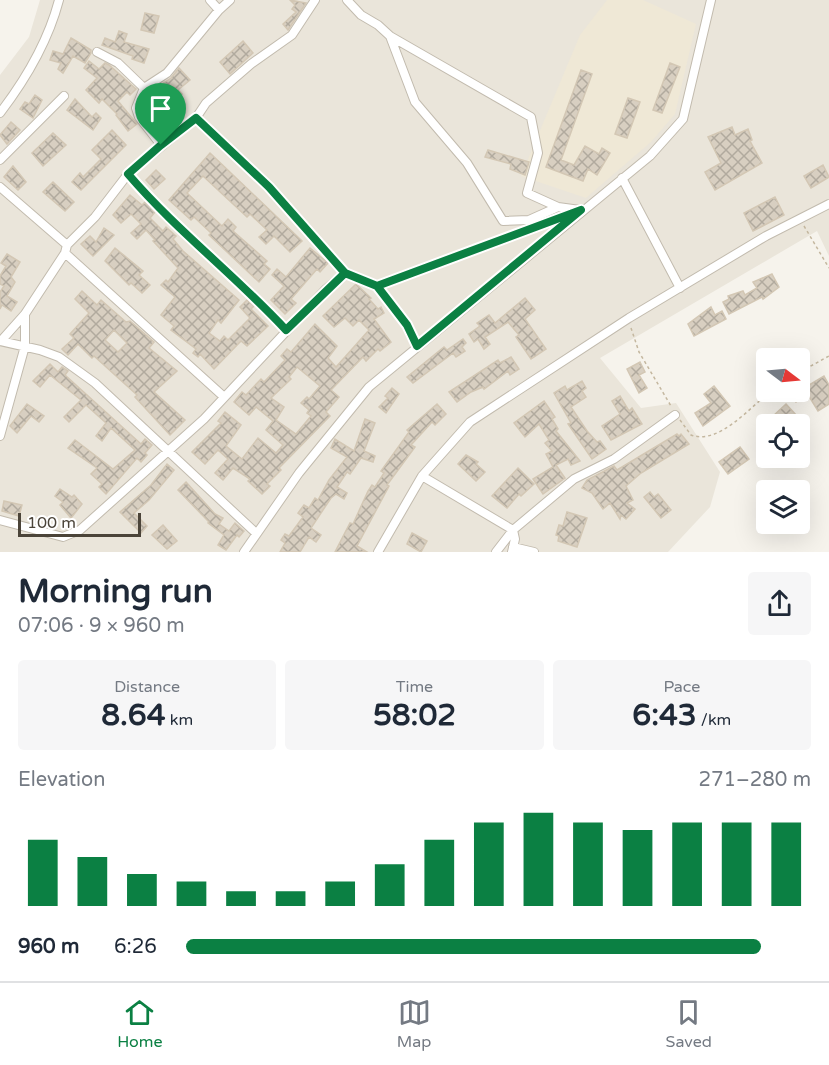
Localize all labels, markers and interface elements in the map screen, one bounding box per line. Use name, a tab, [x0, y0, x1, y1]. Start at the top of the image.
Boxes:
pin	[135, 83, 186, 145]
icon: arrive	[144, 92, 177, 125]
north arrow	[756, 348, 810, 402]
map controls	[756, 348, 810, 534]
button: locate	[756, 414, 810, 468]
button: layers	[756, 480, 810, 534]
scale bar	[18, 510, 141, 538]
text: 100 m	[27, 513, 76, 533]
text: Morning run	[18, 572, 213, 611]
button: share	[748, 572, 811, 635]
text: 07:06 · 9 × 960 m	[18, 614, 185, 638]
text: Distance	[114, 677, 180, 697]
text: Time	[396, 677, 433, 697]
text: Pace	[663, 677, 700, 697]
text: 8.64	[101, 697, 166, 734]
text: 58:02	[373, 697, 456, 734]
text: 6:43	[632, 697, 697, 734]
text: km	[166, 710, 193, 730]
text: /km	[697, 710, 731, 730]
text: Elevation	[18, 768, 105, 792]
text: 271–280 m	[698, 768, 811, 792]
text: 960 m	[18, 935, 79, 959]
text: 6:26	[114, 935, 157, 959]
tab: Home	[117, 996, 162, 1052]
tab: Map	[397, 996, 431, 1052]
tab: Saved	[666, 996, 712, 1052]

